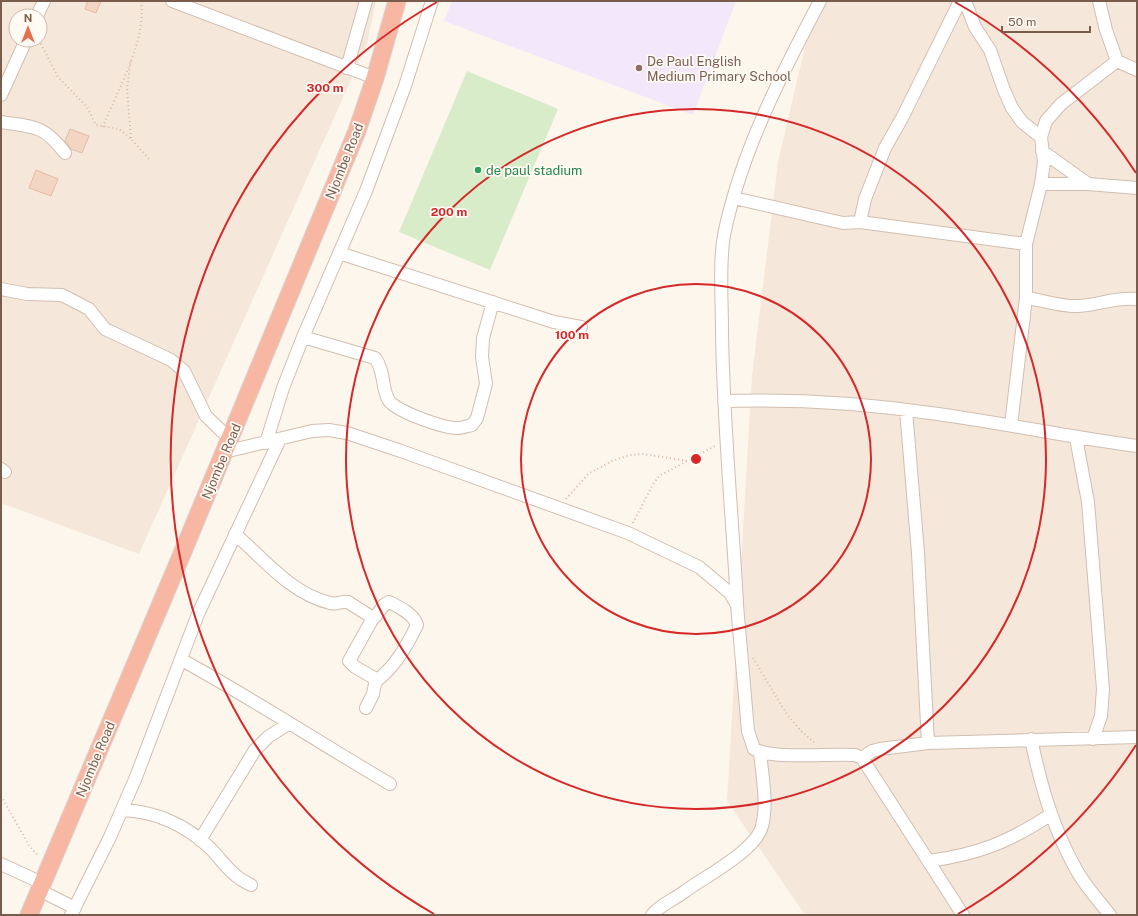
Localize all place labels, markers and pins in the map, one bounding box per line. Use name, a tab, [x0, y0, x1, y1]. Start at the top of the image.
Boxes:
place label: De Paul English Medium Primary School	[647, 54, 791, 84]
marker: De Paul English Medium Primary School	[634, 63, 644, 73]
place label: de paul stadium	[486, 163, 582, 178]
marker: de paul stadium	[473, 165, 483, 175]
centre of rings	[689, 452, 703, 466]

